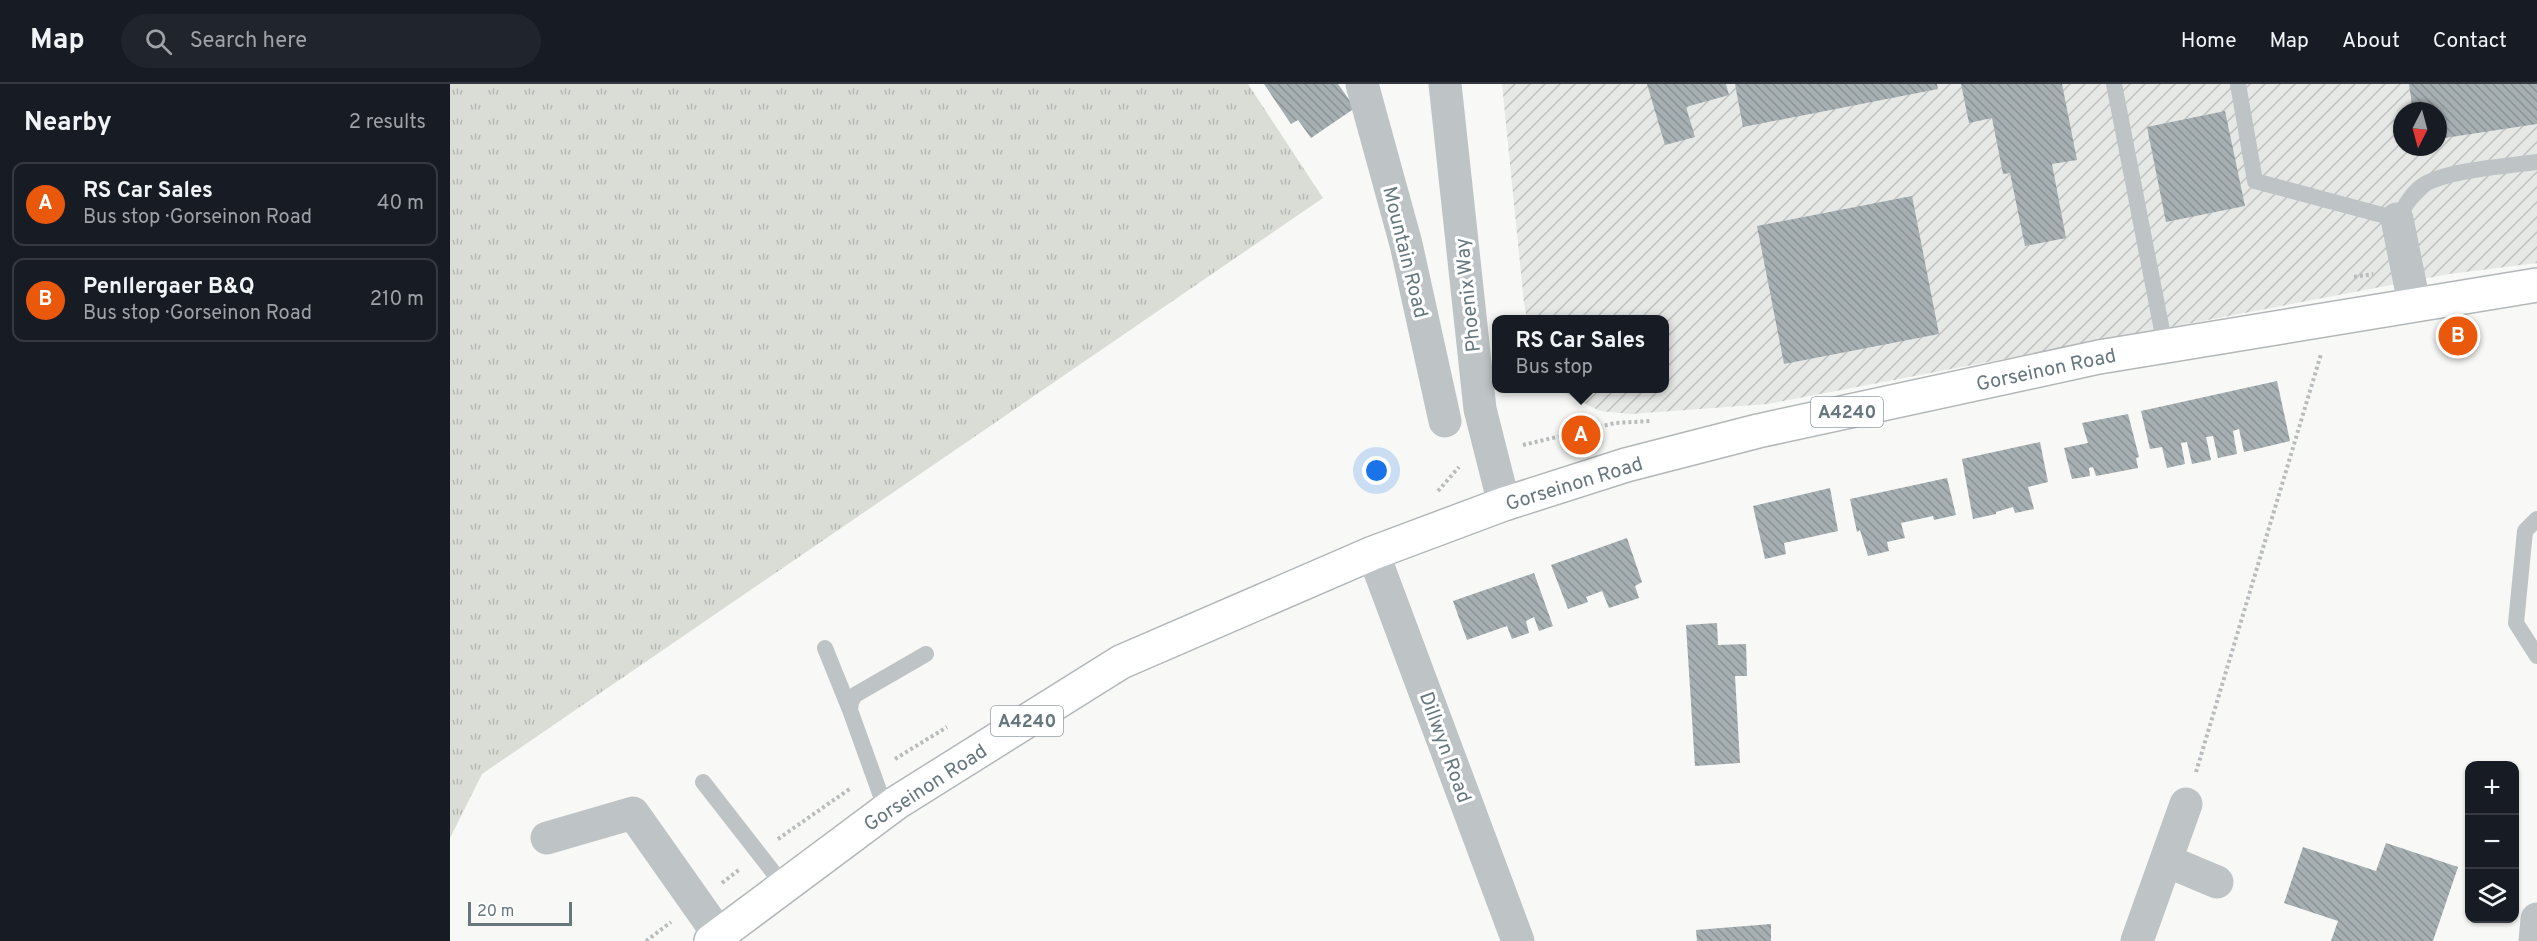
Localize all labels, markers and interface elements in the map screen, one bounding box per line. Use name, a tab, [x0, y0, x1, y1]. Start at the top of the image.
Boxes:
search box	[121, 14, 541, 68]
text: Map	[30, 23, 85, 59]
icon: search	[142, 25, 175, 58]
text: Search here	[190, 28, 307, 55]
text: Home	[2181, 28, 2237, 55]
text: Map	[2270, 28, 2309, 55]
text: About	[2342, 28, 2400, 55]
text: Contact	[2433, 28, 2507, 55]
north arrow	[2393, 102, 2447, 156]
text: Nearby	[24, 107, 112, 140]
text: 2 results	[349, 110, 426, 136]
text: RS Car Sales	[83, 178, 213, 205]
street label: Mountain Road	[1375, 184, 1433, 321]
text: A	[38, 191, 53, 217]
text: 40 m	[377, 191, 424, 217]
text: Bus stop · Gorseinon Road	[83, 205, 312, 231]
street label: Phoenix Way	[1450, 236, 1488, 353]
text: Penllergaer B&Q	[83, 274, 255, 301]
text: B	[39, 287, 52, 313]
text: 210 m	[370, 287, 424, 313]
text: Bus stop · Gorseinon Road	[83, 301, 312, 327]
pin: B	[2438, 314, 2478, 358]
popup	[1492, 315, 1669, 393]
text: RS Car Sales	[1516, 328, 1645, 355]
street label: Gorseinon Road	[1974, 343, 2119, 398]
text: Bus stop	[1516, 355, 1593, 381]
road number: A4240	[1811, 397, 1883, 427]
pin: A	[1562, 412, 1600, 458]
street label: Gorseinon Road	[1503, 452, 1646, 518]
your location	[1362, 456, 1391, 485]
street label: Dillwyn Road	[1412, 688, 1476, 807]
road number: A4240	[991, 706, 1063, 736]
street label: Gorseinon Road	[859, 739, 993, 838]
map controls	[2465, 761, 2519, 923]
button: +	[2465, 761, 2519, 815]
button: −	[2465, 815, 2519, 869]
button: layers	[2465, 869, 2519, 923]
scale bar	[468, 899, 572, 926]
text: 20 m	[477, 902, 514, 922]

